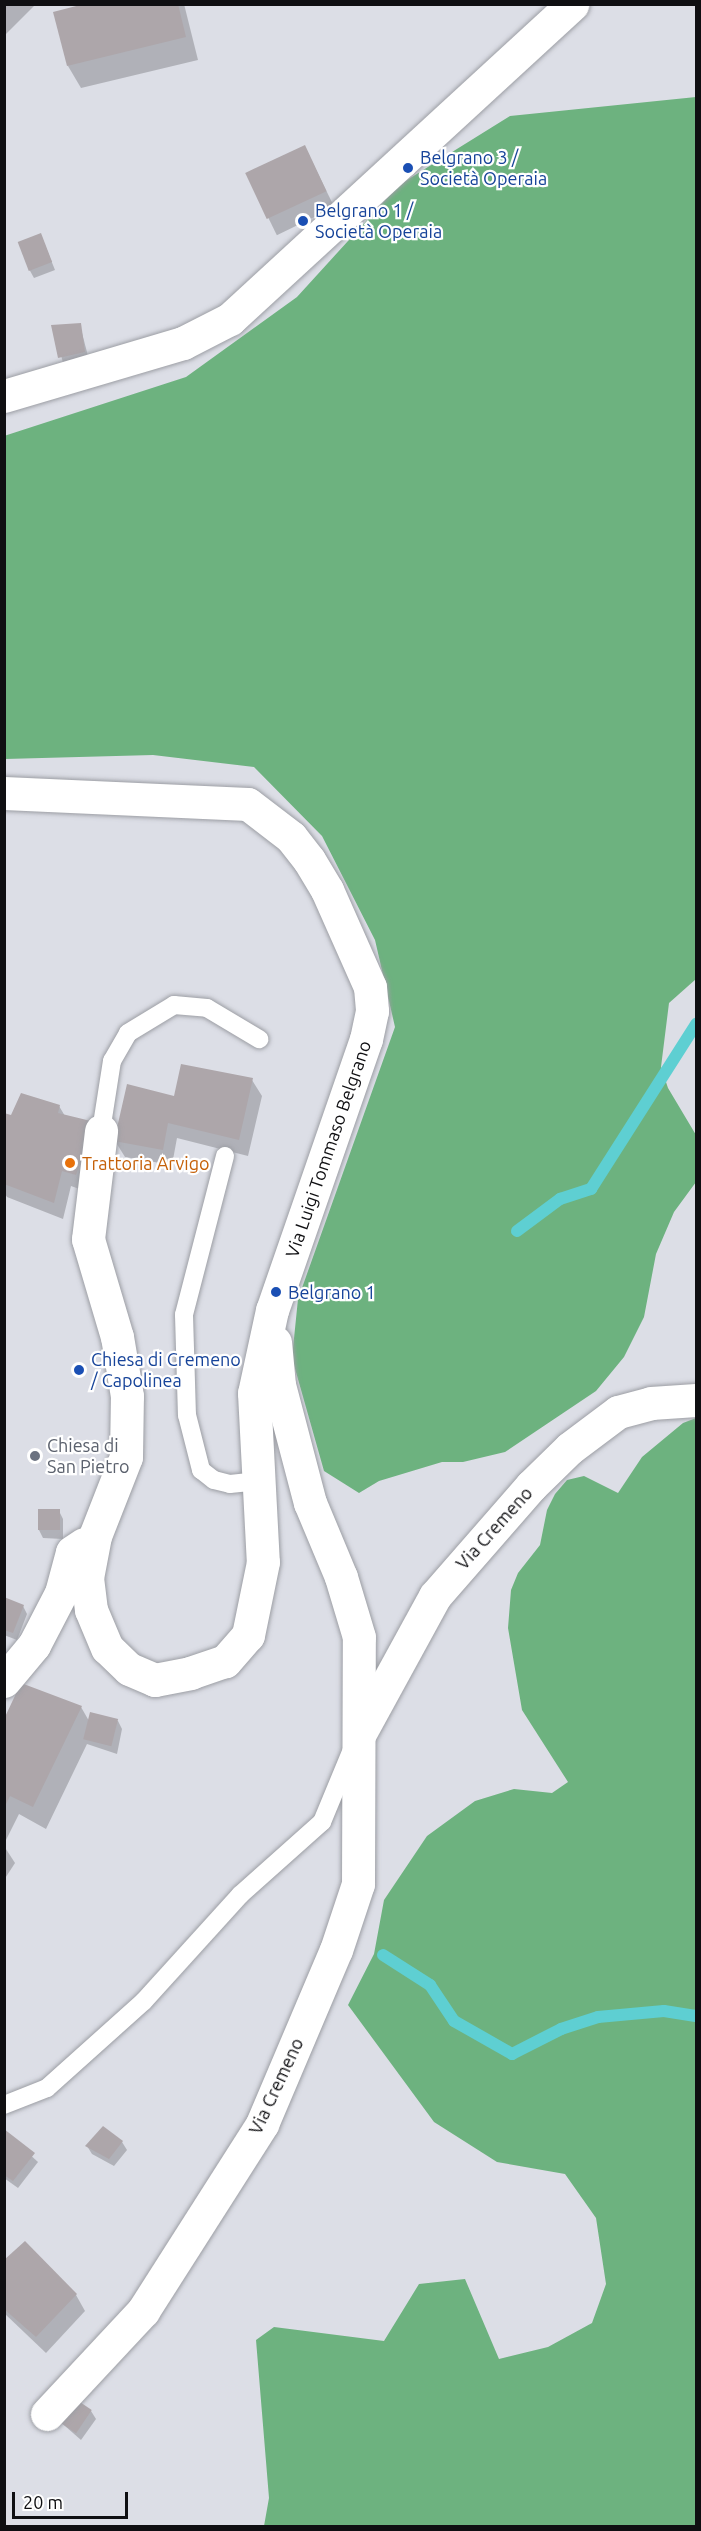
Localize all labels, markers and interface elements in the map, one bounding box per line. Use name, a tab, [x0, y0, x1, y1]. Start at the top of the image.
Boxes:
place label: Belgrano 3 / Società Operaia	[420, 147, 547, 190]
marker: Belgrano 3 / Società Operaia	[401, 161, 415, 175]
place label: Belgrano 1 / Società Operaia	[315, 200, 442, 242]
marker: Belgrano 1 / Società Operaia	[296, 214, 310, 228]
street label: Via Luigi Tommaso Belgrano	[281, 1038, 375, 1260]
place label: Trattoria Arvigo	[82, 1152, 210, 1174]
marker: Trattoria Arvigo	[63, 1156, 77, 1170]
place label: Belgrano 1	[288, 1281, 376, 1303]
marker: Belgrano 1	[269, 1285, 283, 1299]
place label: Chiesa di Cremeno / Capolinea	[91, 1349, 241, 1392]
marker: Chiesa di Cremeno / Capolinea	[72, 1363, 86, 1377]
place label: Chiesa di San Pietro	[47, 1435, 130, 1478]
marker: Chiesa di San Pietro	[28, 1449, 42, 1463]
street label: Via Cremeno	[451, 1482, 537, 1574]
street label: Via Cremeno	[244, 2034, 308, 2138]
scale bar	[15, 2480, 130, 2518]
text: 20 m	[23, 2492, 63, 2512]

